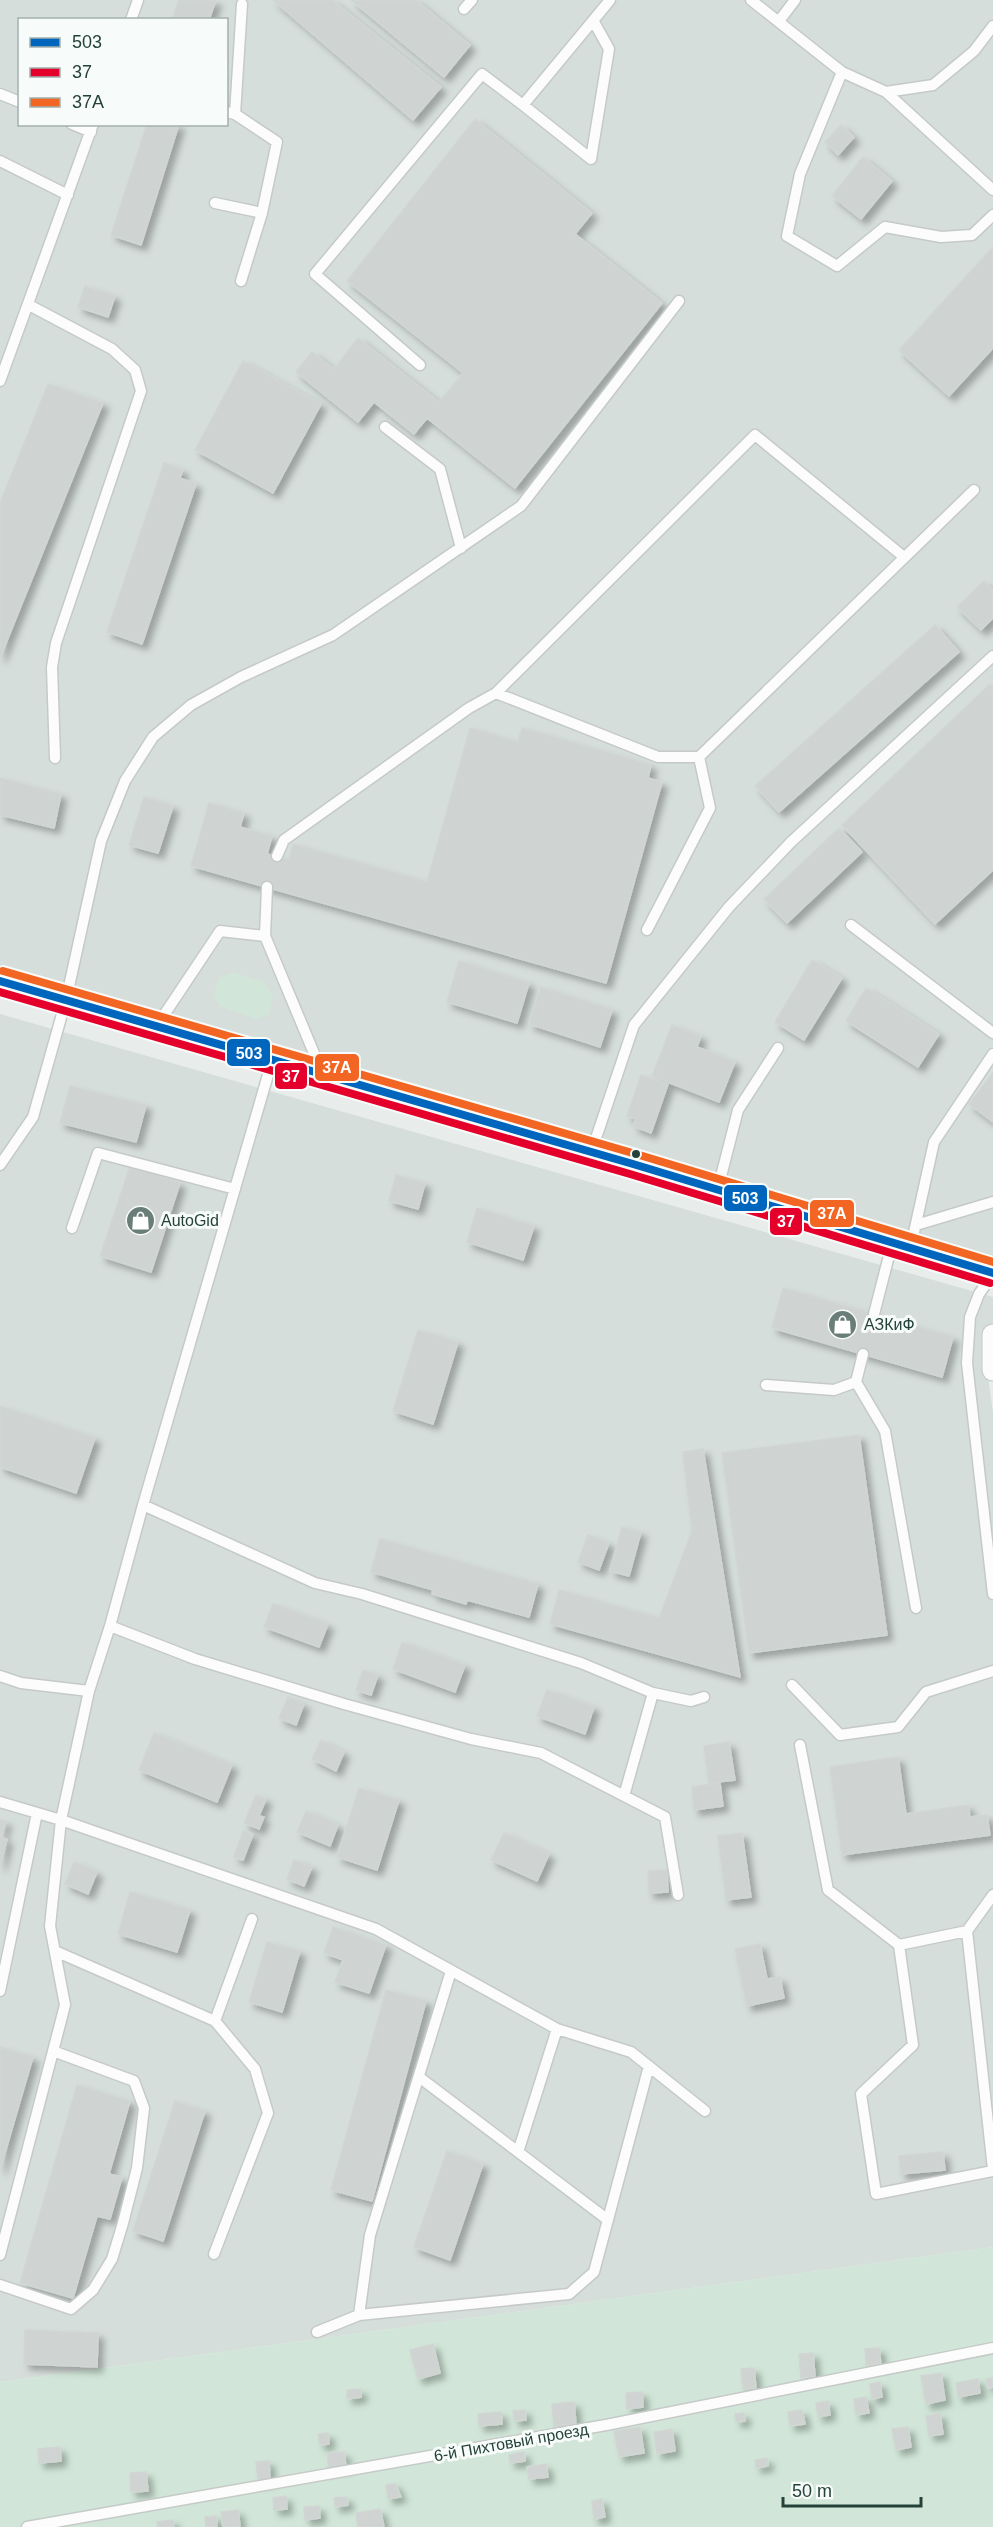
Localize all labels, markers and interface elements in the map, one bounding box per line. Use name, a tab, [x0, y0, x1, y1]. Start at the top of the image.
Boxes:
legend	[18, 18, 228, 126]
text: 503	[72, 32, 102, 52]
text: 37	[72, 62, 92, 82]
text: 37А	[72, 92, 104, 112]
line badge: 503	[226, 1038, 271, 1067]
text: 503	[236, 1045, 262, 1062]
line badge: 37А	[314, 1053, 360, 1082]
text: 37А	[322, 1059, 352, 1076]
line badge: 37	[274, 1062, 308, 1090]
text: 37	[282, 1068, 300, 1085]
unlabelled marker	[630, 1148, 642, 1160]
line badge: 503	[723, 1184, 768, 1212]
text: 503	[732, 1190, 758, 1207]
line badge: 37А	[809, 1199, 855, 1228]
shop icon: AutoGid	[124, 1204, 156, 1236]
text: 37А	[817, 1205, 847, 1222]
line badge: 37	[769, 1207, 803, 1236]
place label: AutoGid	[161, 1212, 219, 1229]
text: 37	[777, 1213, 795, 1230]
shop icon: АЗКиФ	[827, 1308, 859, 1340]
place label: АЗКиФ	[864, 1316, 915, 1333]
street label: 6-й Пихтовый проезд	[432, 2420, 590, 2464]
scale bar	[783, 2470, 921, 2508]
text: 50 m	[792, 2481, 832, 2501]

